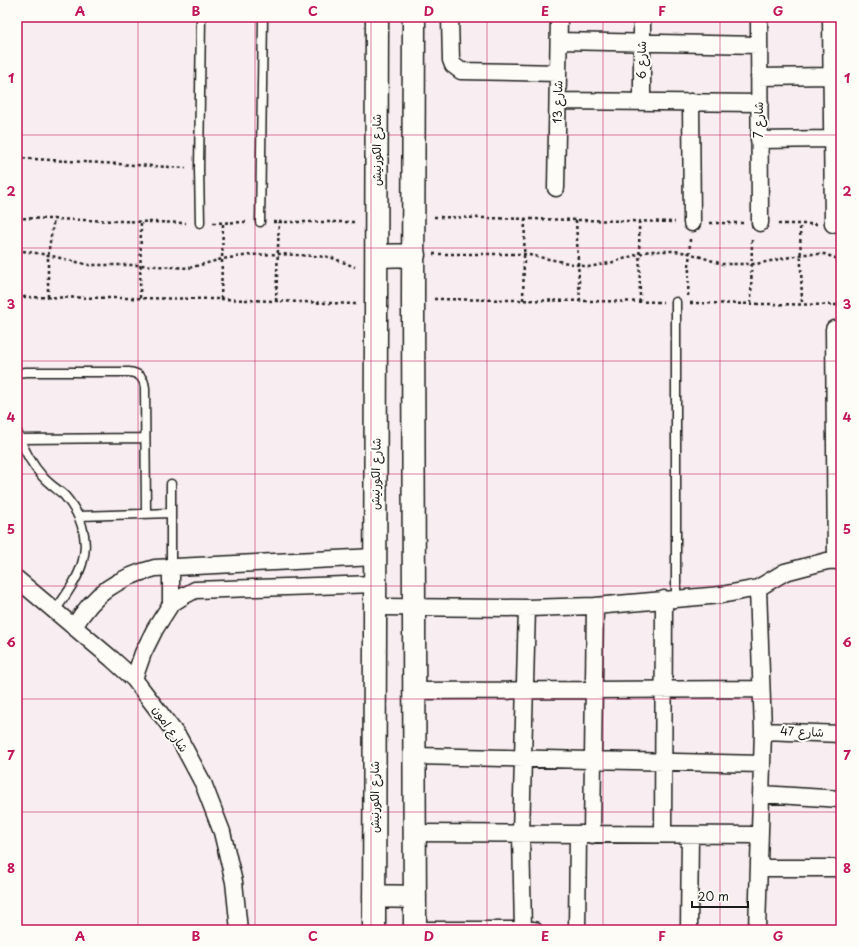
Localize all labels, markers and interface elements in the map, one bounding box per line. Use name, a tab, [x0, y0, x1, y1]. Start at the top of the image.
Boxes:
text: A	[75, 1, 85, 20]
text: B	[192, 1, 201, 20]
text: C	[308, 1, 318, 20]
text: D	[424, 1, 434, 20]
text: E	[541, 1, 549, 20]
text: F	[658, 1, 666, 20]
text: G	[773, 1, 783, 20]
street label: شارع 6	[632, 41, 651, 79]
text: 1	[8, 68, 14, 87]
text: 1	[844, 68, 850, 87]
street label: شارع 13	[548, 80, 567, 124]
street label: شارع 7	[749, 102, 768, 138]
street label: شارع الكورنيش	[367, 114, 386, 186]
text: 2	[6, 181, 16, 200]
text: 2	[842, 181, 852, 200]
text: 3	[7, 294, 16, 313]
text: 3	[843, 294, 852, 313]
text: 4	[7, 407, 16, 426]
text: 4	[843, 407, 852, 426]
street label: شارع الكورنيش	[365, 438, 386, 510]
text: 5	[7, 519, 15, 538]
text: 5	[843, 519, 851, 538]
text: 6	[6, 632, 16, 651]
text: 6	[842, 632, 852, 651]
street label: شارع امون	[148, 702, 193, 756]
street label: شارع 47	[780, 721, 824, 742]
text: 7	[7, 745, 15, 764]
text: 7	[843, 745, 851, 764]
street label: شارع الكورنيش	[365, 761, 384, 833]
text: 8	[7, 858, 15, 877]
text: 8	[843, 858, 851, 877]
scale bar	[692, 883, 748, 909]
text: 20 m	[698, 887, 729, 905]
text: A	[75, 926, 85, 945]
text: B	[192, 926, 201, 945]
text: C	[308, 926, 318, 945]
text: D	[424, 926, 434, 945]
text: E	[541, 926, 549, 945]
text: F	[658, 926, 666, 945]
text: G	[773, 926, 783, 945]

